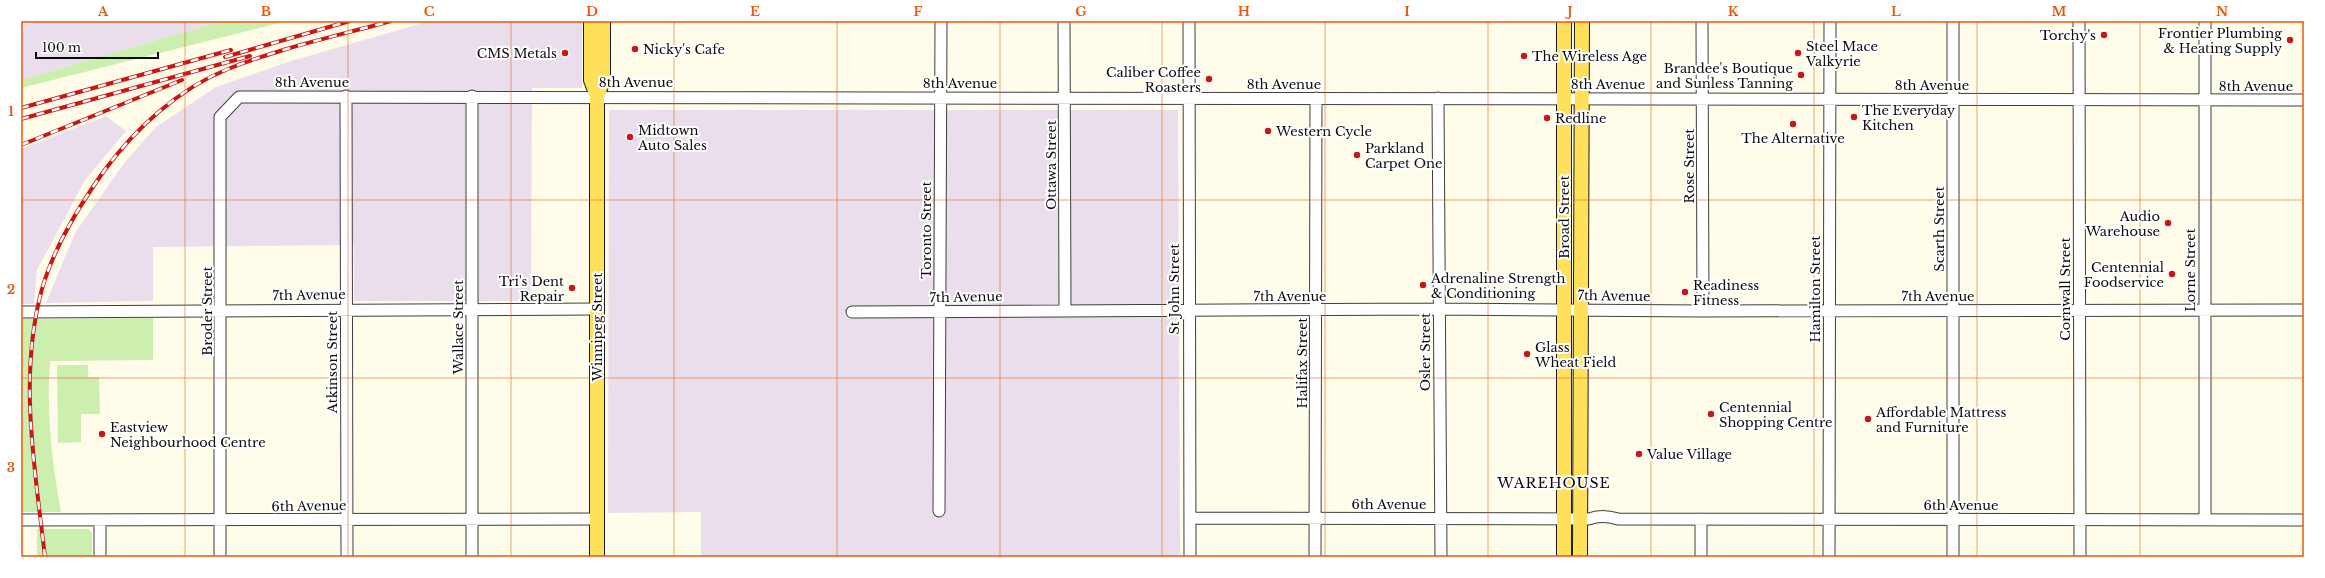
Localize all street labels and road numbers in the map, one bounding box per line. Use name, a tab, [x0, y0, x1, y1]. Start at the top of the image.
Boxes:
street label: 8th Avenue	[275, 74, 349, 91]
street label: 8th Avenue	[599, 74, 673, 91]
street label: 8th Avenue	[923, 75, 997, 92]
street label: 8th Avenue	[1247, 76, 1321, 93]
street label: 8th Avenue	[1571, 76, 1645, 93]
street label: 8th Avenue	[1895, 77, 1969, 94]
street label: 8th Avenue	[2219, 78, 2293, 95]
street label: Ottawa Street	[1043, 120, 1060, 210]
street label: Rose Street	[1681, 129, 1698, 203]
street label: Broad Street	[1556, 175, 1573, 259]
street label: Toronto Street	[918, 181, 935, 279]
street label: Scarth Street	[1931, 186, 1948, 272]
street label: Lorne Street	[2182, 228, 2199, 312]
street label: Hamilton Street	[1807, 235, 1824, 343]
street label: Cornwall Street	[2057, 237, 2074, 341]
street label: St John Street	[1166, 243, 1183, 334]
street label: Broder Street	[199, 266, 216, 356]
street label: Winnipeg Street	[589, 273, 606, 382]
street label: Wallace Street	[450, 280, 467, 375]
street label: 7th Avenue	[272, 286, 346, 304]
street label: 7th Avenue	[1577, 287, 1651, 305]
street label: 7th Avenue	[929, 288, 1003, 306]
street label: 7th Avenue	[1253, 288, 1327, 305]
street label: 7th Avenue	[1901, 288, 1975, 305]
street label: Atkinson Street	[324, 311, 341, 414]
street label: Osler Street	[1417, 313, 1434, 391]
street label: Halifax Street	[1294, 317, 1311, 409]
street label: 6th Avenue	[1352, 496, 1426, 513]
street label: 6th Avenue	[271, 497, 347, 515]
street label: 6th Avenue	[1924, 497, 1998, 514]

